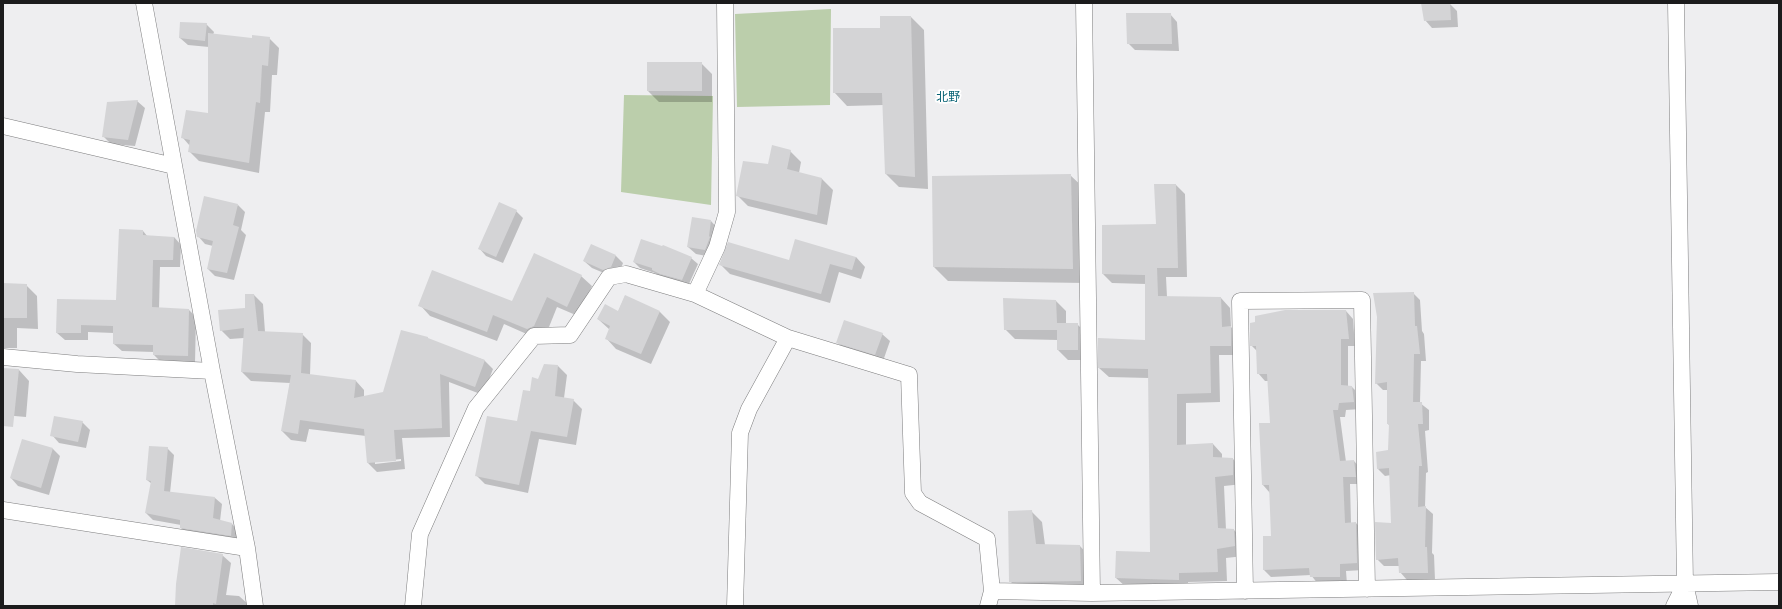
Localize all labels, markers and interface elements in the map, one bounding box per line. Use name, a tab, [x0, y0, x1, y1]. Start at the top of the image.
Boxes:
district label: 北野	[936, 91, 960, 105]

